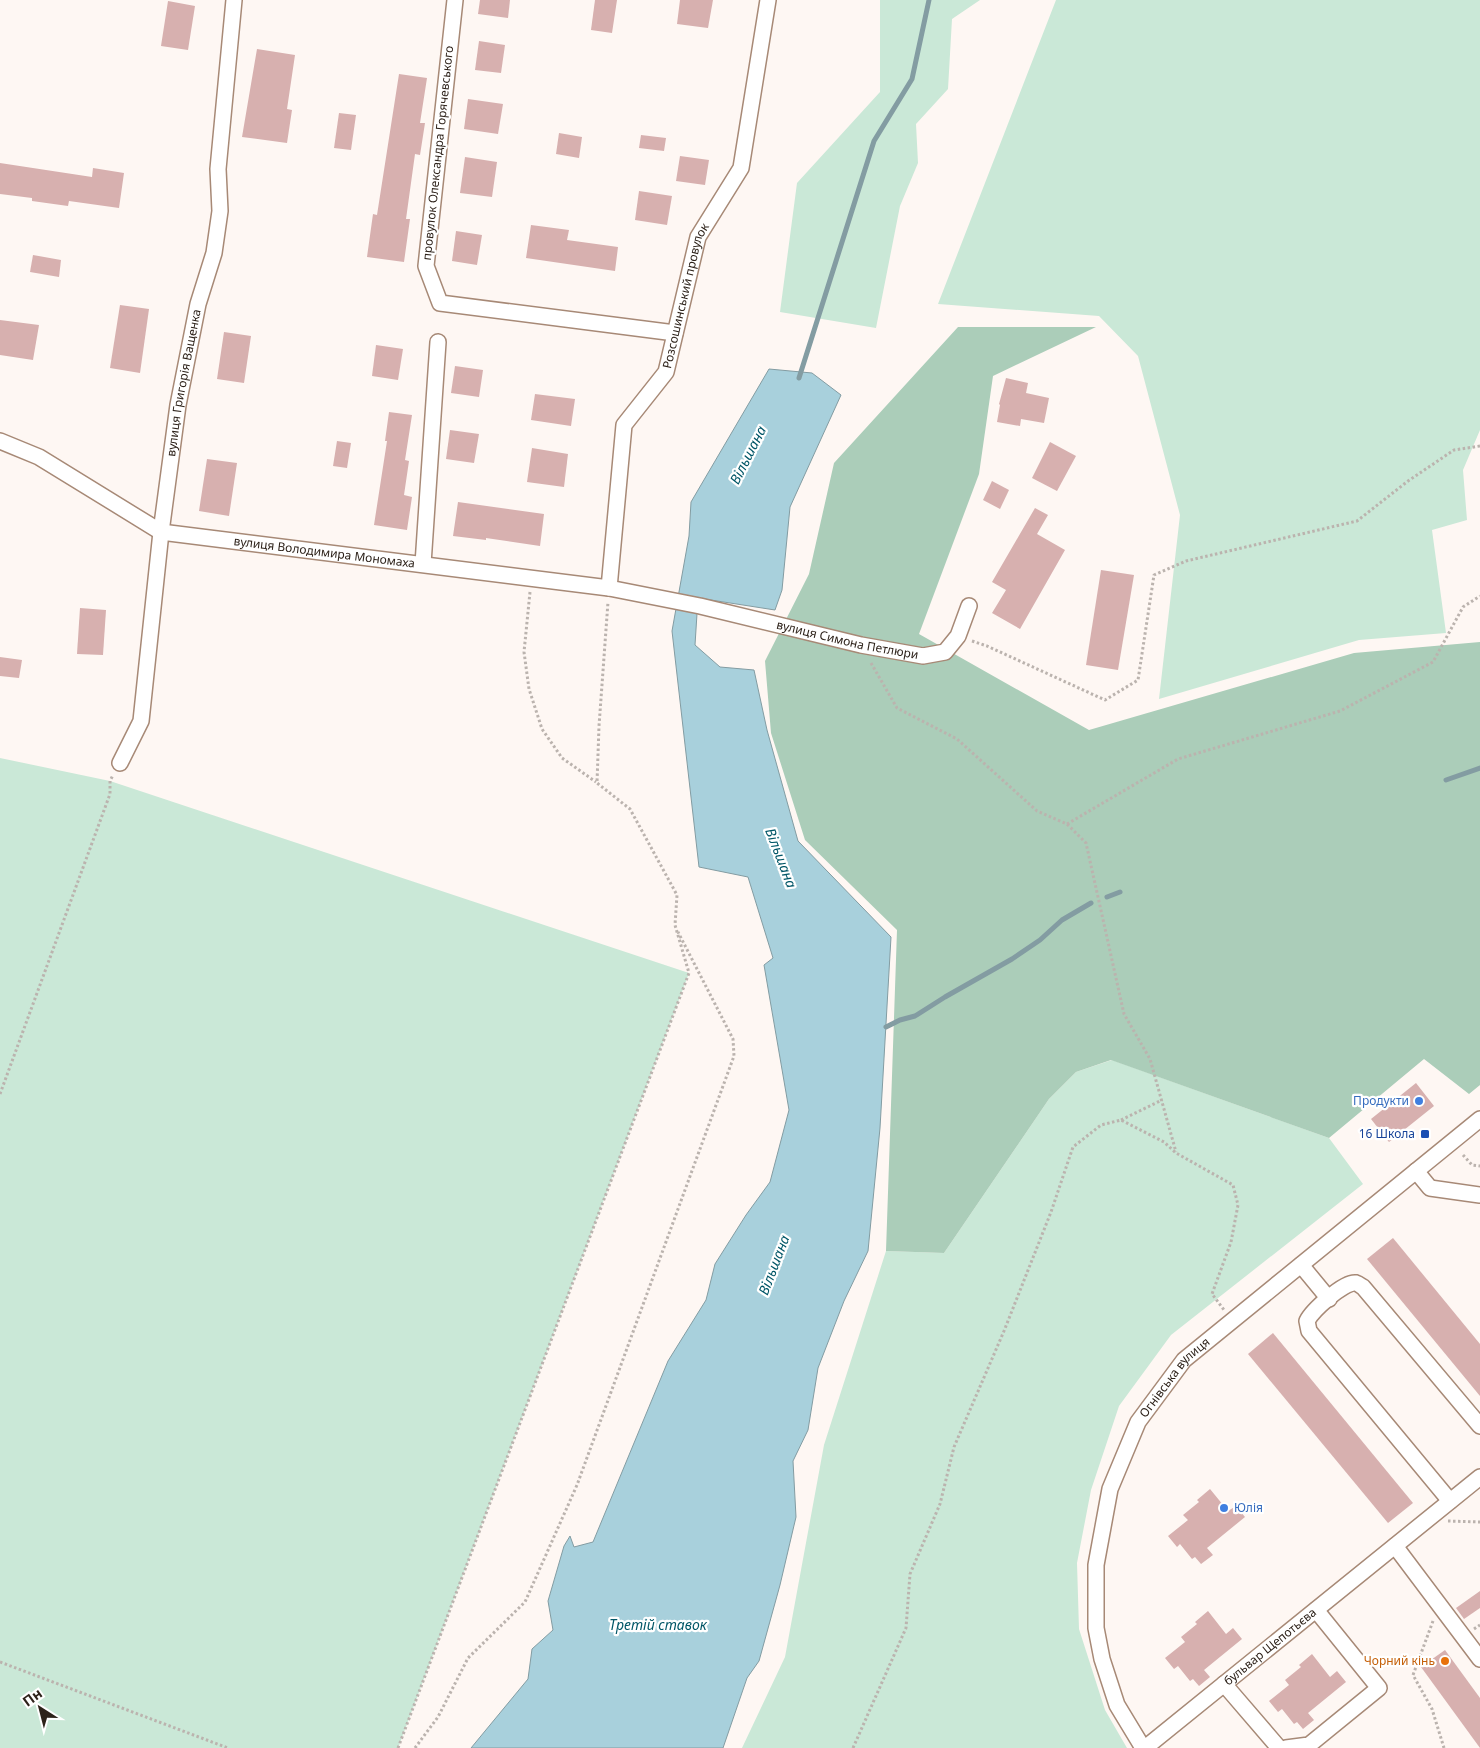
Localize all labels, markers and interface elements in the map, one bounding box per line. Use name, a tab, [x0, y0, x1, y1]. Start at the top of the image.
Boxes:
street label: провулок Олександра Горячевського	[418, 45, 457, 261]
street label: Розсошинський провулок	[658, 219, 713, 370]
street label: вулиця Григорія Ващенка	[162, 308, 205, 457]
water label: Вільшана	[725, 422, 770, 487]
street label: вулиця Володимира Мономаха	[233, 532, 416, 572]
street label: вулиця Симона Петлюри	[775, 616, 920, 663]
water label: Вільшана	[761, 825, 802, 891]
place label: Продукти	[1353, 1092, 1409, 1109]
marker: Продукти	[1413, 1095, 1425, 1107]
place label: 16 Школа	[1359, 1125, 1415, 1142]
marker: 16 Школа	[1419, 1128, 1431, 1140]
water label: Вільшана	[753, 1232, 794, 1298]
street label: Огнівська вулиця	[1135, 1333, 1213, 1421]
place label: Юлія	[1234, 1499, 1263, 1516]
marker: Юлія	[1218, 1502, 1230, 1514]
street label: бульвар Щепотьєва	[1220, 1604, 1320, 1689]
water label: Третій ставок	[609, 1615, 708, 1634]
place label: Чорний кінь	[1364, 1652, 1435, 1669]
marker: Чорний кінь	[1439, 1655, 1451, 1667]
north arrow	[15, 1683, 65, 1733]
text: Пн	[18, 1684, 46, 1711]

